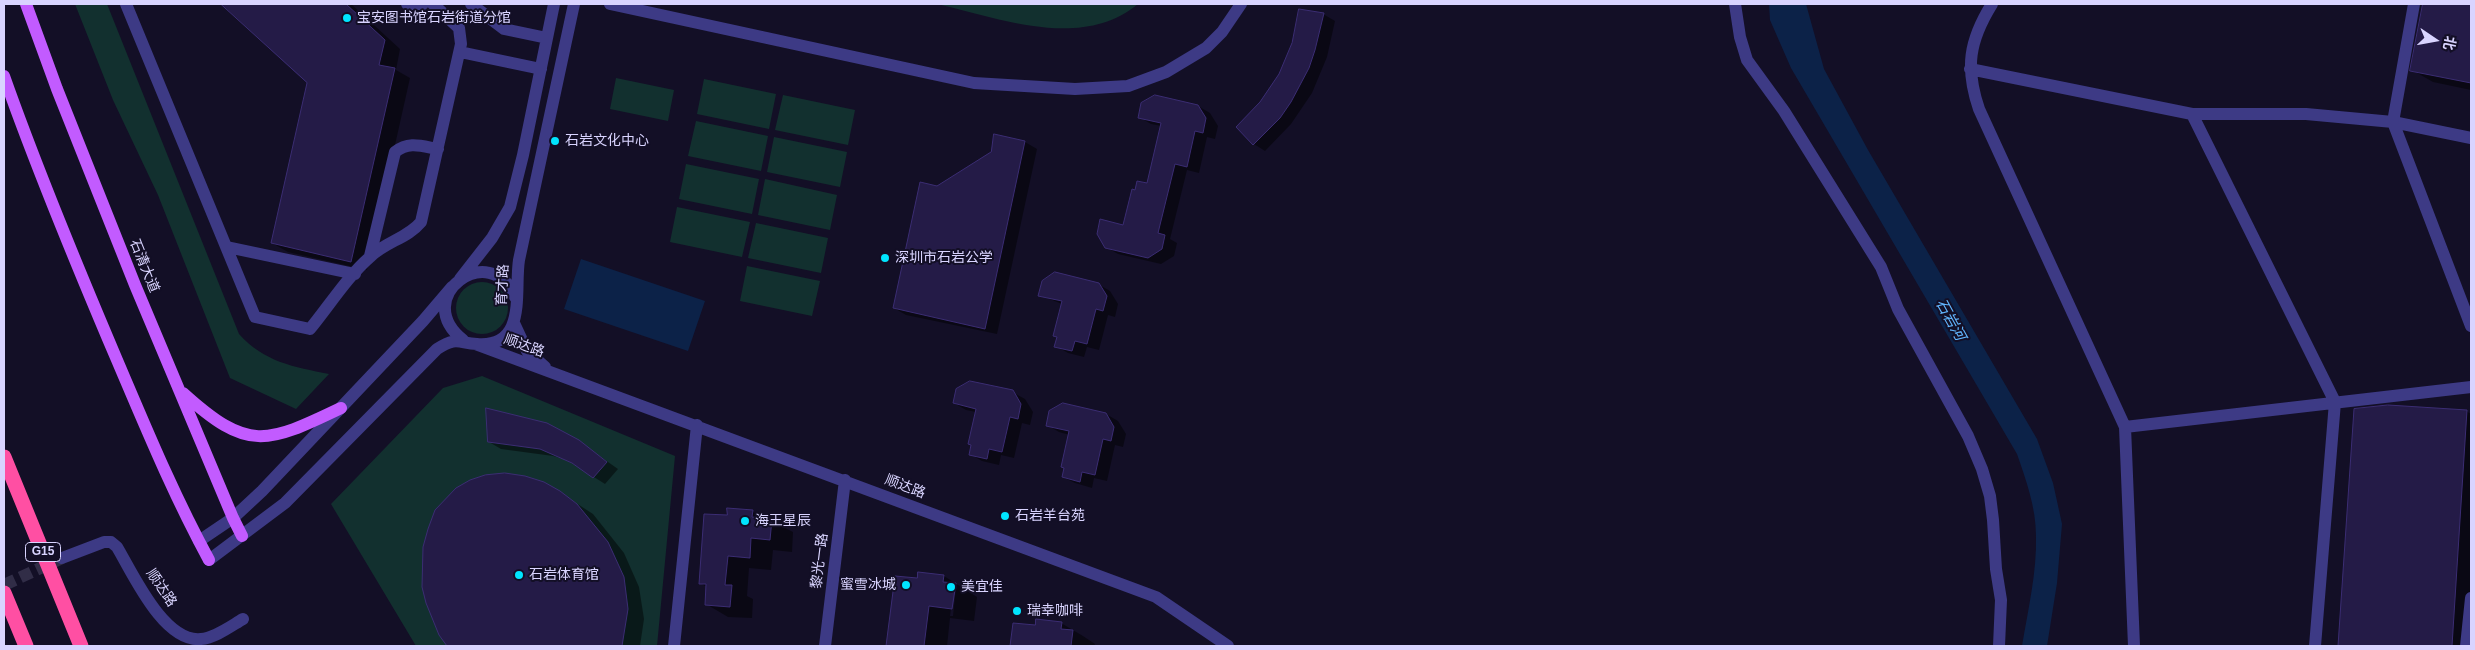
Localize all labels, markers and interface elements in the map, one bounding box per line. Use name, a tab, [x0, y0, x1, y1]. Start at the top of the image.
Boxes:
place label: 宝安图书馆石岩街道分馆	[357, 10, 511, 26]
marker: 宝安图书馆石岩街道分馆	[341, 12, 353, 24]
north arrow	[2410, 15, 2460, 65]
text: 北	[2440, 35, 2459, 52]
place label: 石岩文化中心	[565, 133, 649, 149]
marker: 石岩文化中心	[549, 135, 561, 147]
street label: 石清大道	[126, 237, 162, 295]
place label: 深圳市石岩公学	[895, 250, 993, 266]
marker: 深圳市石岩公学	[879, 252, 891, 264]
street label: 育才路	[494, 264, 512, 306]
water label: 石岩河	[1931, 296, 1969, 344]
street label: 顺达路	[501, 331, 547, 361]
street label: 顺达路	[882, 472, 928, 502]
place label: 石岩羊台苑	[1015, 508, 1085, 524]
marker: 石岩羊台苑	[999, 510, 1011, 522]
place label: 海王星辰	[755, 513, 811, 529]
marker: 海王星辰	[739, 515, 751, 527]
street label: 黎光一路	[808, 532, 832, 590]
road number: G15	[26, 542, 60, 562]
street label: 顺达路	[142, 566, 180, 610]
place label: 石岩体育馆	[529, 567, 599, 583]
marker: 石岩体育馆	[513, 569, 525, 581]
place label: 蜜雪冰城	[840, 577, 896, 593]
marker: 蜜雪冰城	[900, 579, 912, 591]
place label: 美宜佳	[961, 579, 1003, 595]
marker: 美宜佳	[945, 581, 957, 593]
place label: 瑞幸咖啡	[1027, 603, 1083, 619]
marker: 瑞幸咖啡	[1011, 605, 1023, 617]

